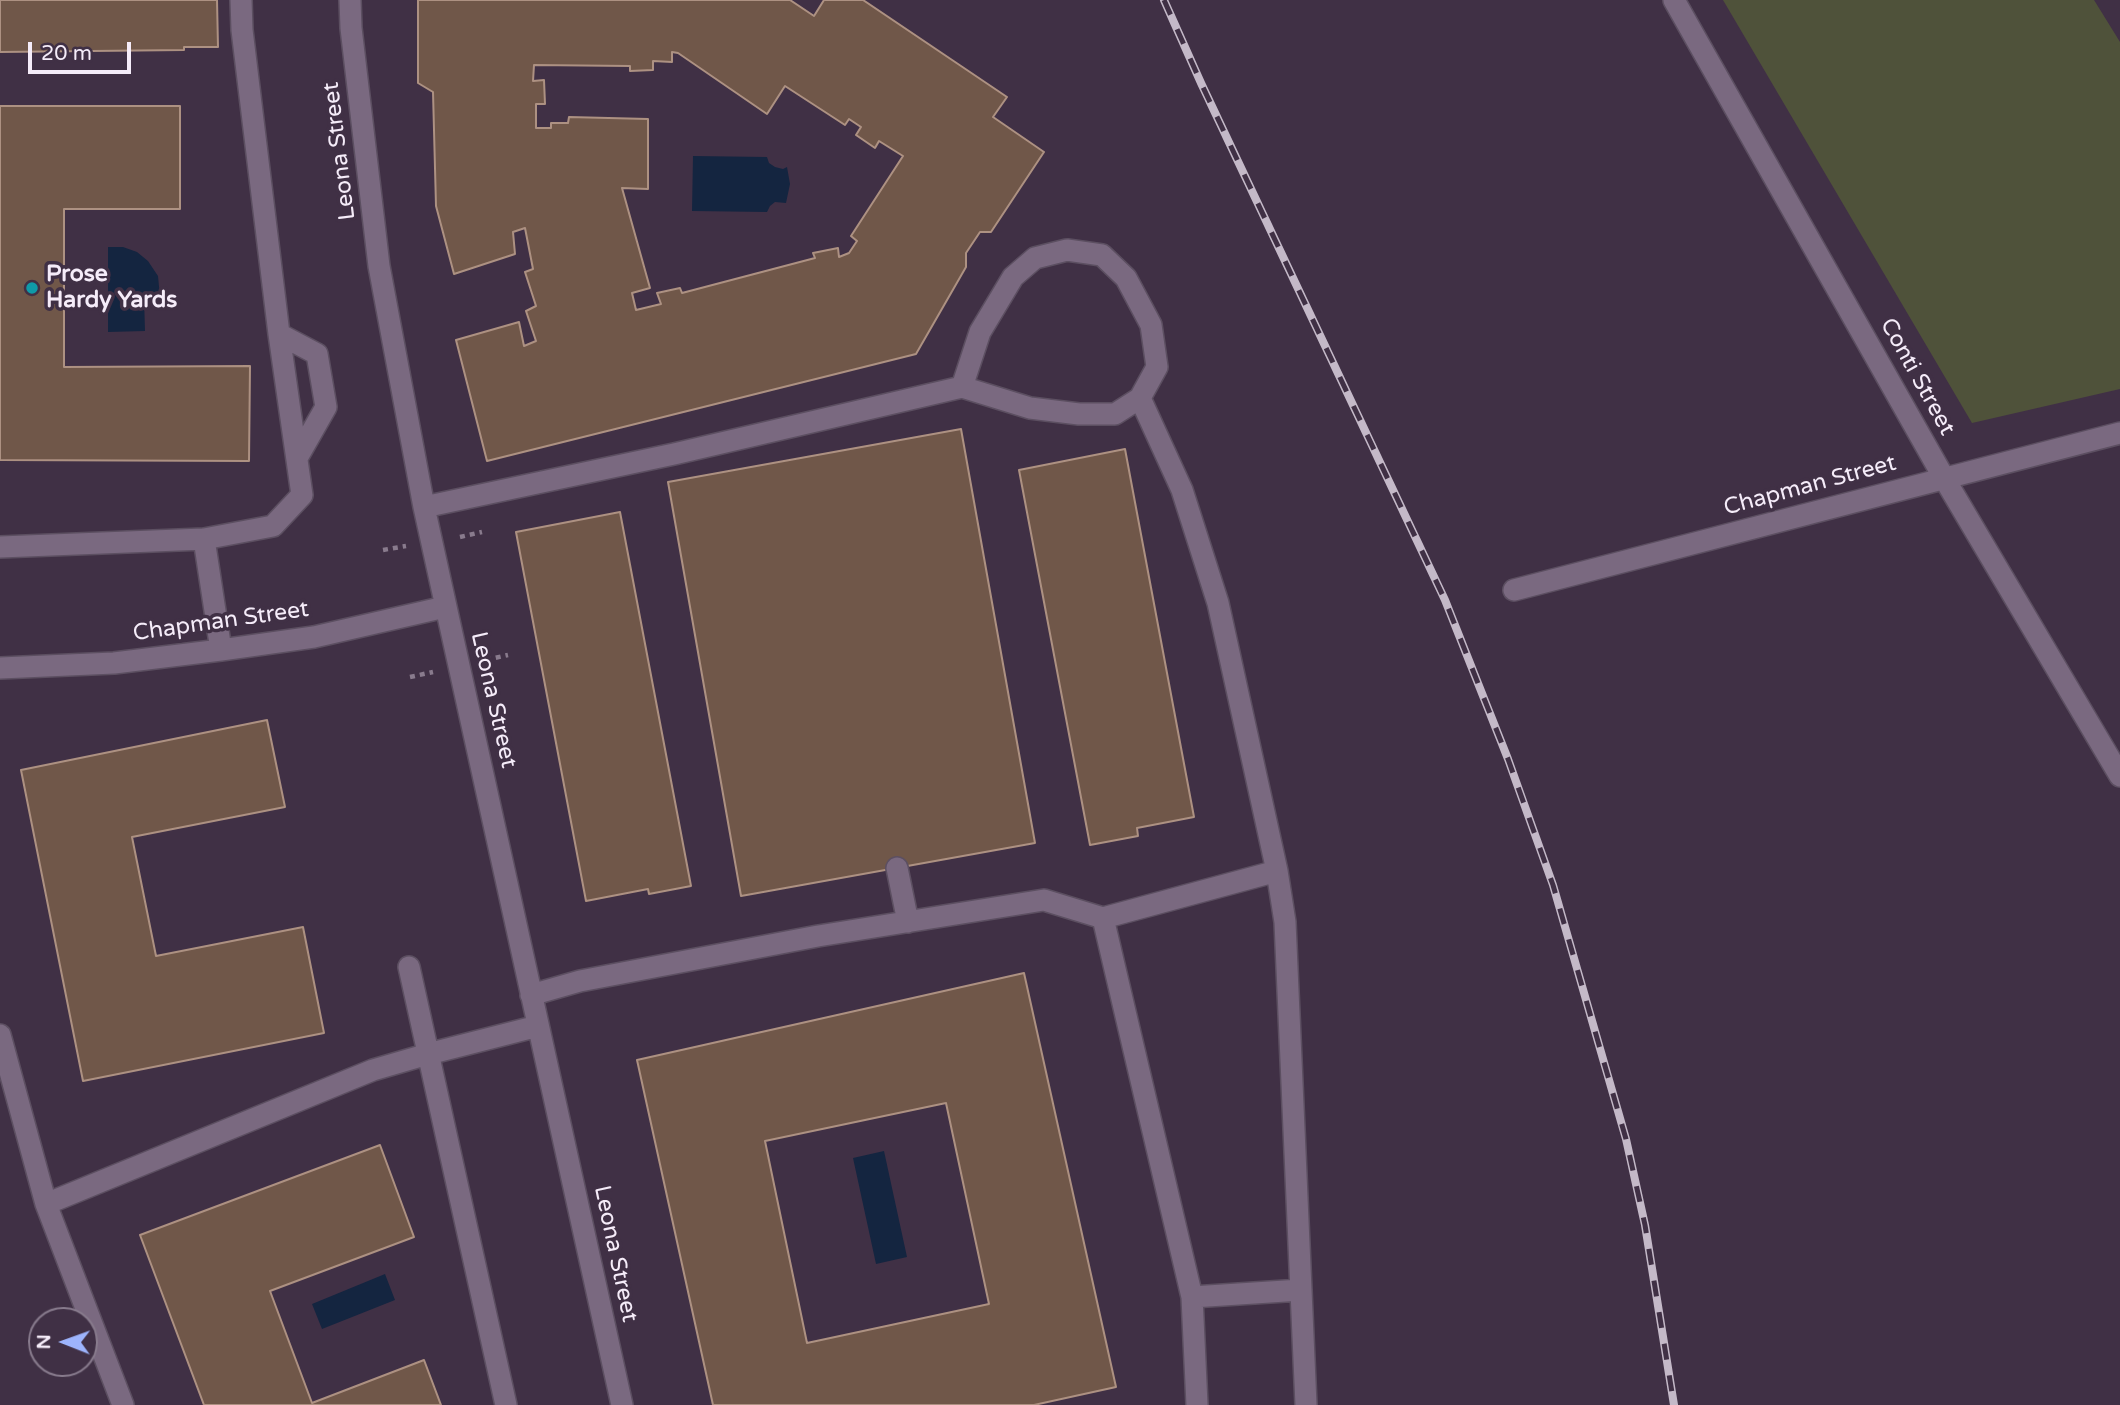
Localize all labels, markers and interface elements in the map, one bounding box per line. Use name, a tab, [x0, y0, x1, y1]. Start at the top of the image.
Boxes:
scale bar	[32, 28, 135, 72]
text: 20 m	[41, 41, 92, 66]
street label: Leona Street	[318, 80, 362, 222]
place label: Prose Hardy Yards	[46, 261, 177, 315]
marker: Prose Hardy Yards	[24, 280, 40, 296]
street label: Conti Street	[1874, 314, 1960, 440]
street label: Chapman Street	[1721, 450, 1899, 522]
street label: Chapman Street	[131, 596, 311, 648]
street label: Leona Street	[464, 629, 522, 771]
street label: Leona Street	[587, 1183, 643, 1325]
north arrow	[28, 1307, 98, 1377]
text: N	[33, 1334, 55, 1349]

